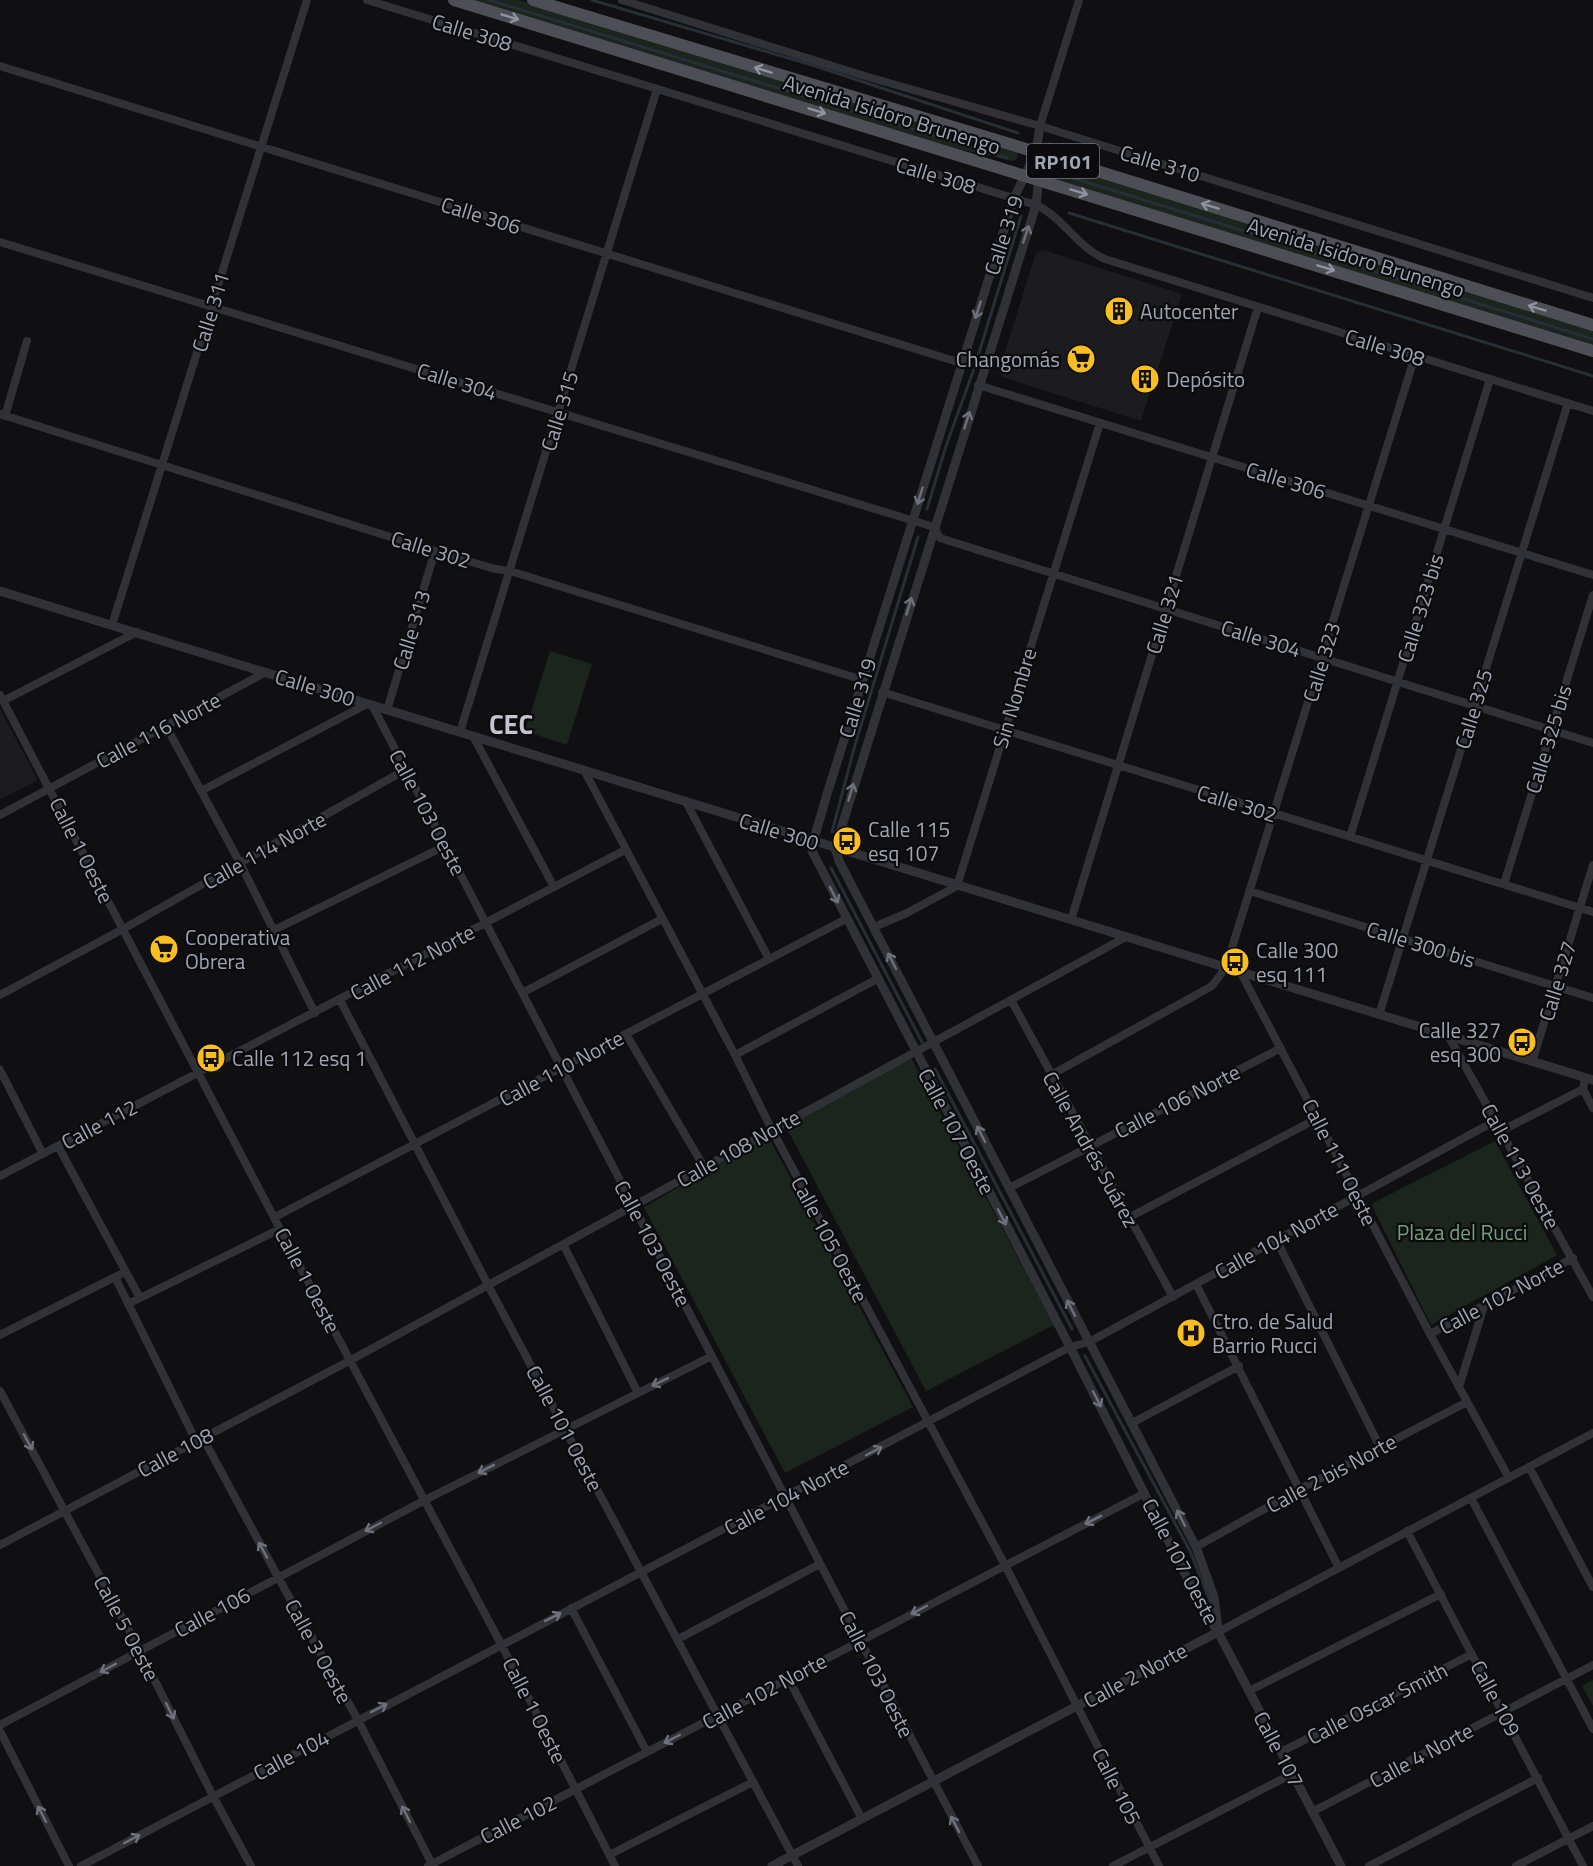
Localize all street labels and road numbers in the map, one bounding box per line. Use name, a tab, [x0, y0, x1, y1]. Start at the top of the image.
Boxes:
street label: Calle 308	[428, 5, 516, 59]
street label: Avenida Isidoro Brunengo	[779, 66, 1005, 162]
street label: Calle 310	[1116, 136, 1204, 190]
road number: RP101	[1027, 144, 1099, 178]
street label: Calle 308	[892, 148, 980, 202]
street label: Calle 306	[437, 188, 525, 242]
street label: Calle 319	[975, 191, 1031, 279]
street label: Avenida Isidoro Brunengo	[1243, 209, 1469, 305]
street label: Calle 311	[183, 268, 237, 356]
street label: Calle 308	[1341, 320, 1429, 374]
street label: Calle 304	[413, 354, 501, 408]
street label: Calle 315	[532, 367, 586, 455]
street label: Calle 306	[1242, 453, 1330, 507]
street label: Calle 302	[387, 522, 475, 576]
street label: Calle 323 bis	[1388, 550, 1452, 666]
street label: Calle 321	[1137, 570, 1191, 658]
street label: Calle 313	[384, 586, 438, 674]
street label: Calle 304	[1217, 611, 1305, 665]
street label: Calle 323	[1294, 618, 1348, 706]
street label: Sin Nombre	[984, 644, 1044, 752]
street label: Calle 319	[830, 654, 884, 742]
street label: Calle 300	[271, 660, 359, 714]
street label: Calle 325	[1446, 665, 1500, 753]
street label: Calle 325 bis	[1516, 681, 1580, 797]
street label: Calle 116 Norte	[90, 684, 226, 776]
street label: Calle 103 Oeste	[381, 743, 475, 881]
street label: Calle 302	[1193, 776, 1281, 830]
street label: Calle 1 Oeste	[42, 791, 122, 909]
street label: Calle 114 Norte	[196, 803, 332, 897]
street label: Calle 300	[735, 804, 823, 858]
street label: Calle 300 bis	[1363, 912, 1479, 976]
street label: Calle 112 Norte	[344, 916, 480, 1008]
street label: Calle 327	[1530, 937, 1584, 1025]
street label: Calle 110 Norte	[493, 1022, 629, 1114]
street label: Calle 106 Norte	[1109, 1056, 1245, 1146]
street label: Calle 107 Oeste	[910, 1062, 1004, 1200]
street label: Calle Andrés Suárez	[1035, 1065, 1147, 1233]
street label: Calle 112	[55, 1091, 143, 1157]
street label: Calle 111 Oeste	[1294, 1093, 1386, 1231]
street label: Calle 113 Oeste	[1473, 1097, 1569, 1235]
street label: Calle 108 Norte	[670, 1101, 806, 1195]
street label: Calle 105 Oeste	[783, 1170, 877, 1308]
street label: Calle 103 Oeste	[606, 1174, 700, 1312]
street label: Calle 104 Norte	[1208, 1193, 1344, 1287]
street label: Calle 1 Oeste	[267, 1222, 349, 1338]
street label: Calle 102 Norte	[1433, 1250, 1569, 1342]
street label: Calle 101 Oeste	[518, 1359, 612, 1497]
street label: Calle 108	[131, 1418, 219, 1485]
street label: Calle 2 bis Norte	[1260, 1425, 1402, 1521]
street label: Calle 104 Norte	[718, 1451, 854, 1543]
street label: Calle 107 Oeste	[1134, 1492, 1228, 1630]
street label: Calle 5 Oeste	[86, 1570, 168, 1686]
street label: Calle 106	[168, 1579, 256, 1645]
street label: Calle 3 Oeste	[277, 1593, 361, 1709]
street label: Calle 103 Oeste	[831, 1605, 923, 1743]
street label: Calle 2 Norte	[1077, 1634, 1193, 1716]
street label: Calle 102 Norte	[696, 1645, 832, 1737]
street label: Calle 1 Oeste	[495, 1651, 575, 1769]
street label: Calle Oscar Smith	[1301, 1654, 1453, 1752]
street label: Calle 109	[1463, 1654, 1529, 1742]
street label: Calle 107	[1246, 1705, 1312, 1793]
street label: Calle 4 Norte	[1363, 1714, 1479, 1796]
street label: Calle 104	[247, 1722, 335, 1788]
street label: Calle 105	[1084, 1742, 1150, 1830]
street label: Calle 102	[474, 1786, 562, 1852]

